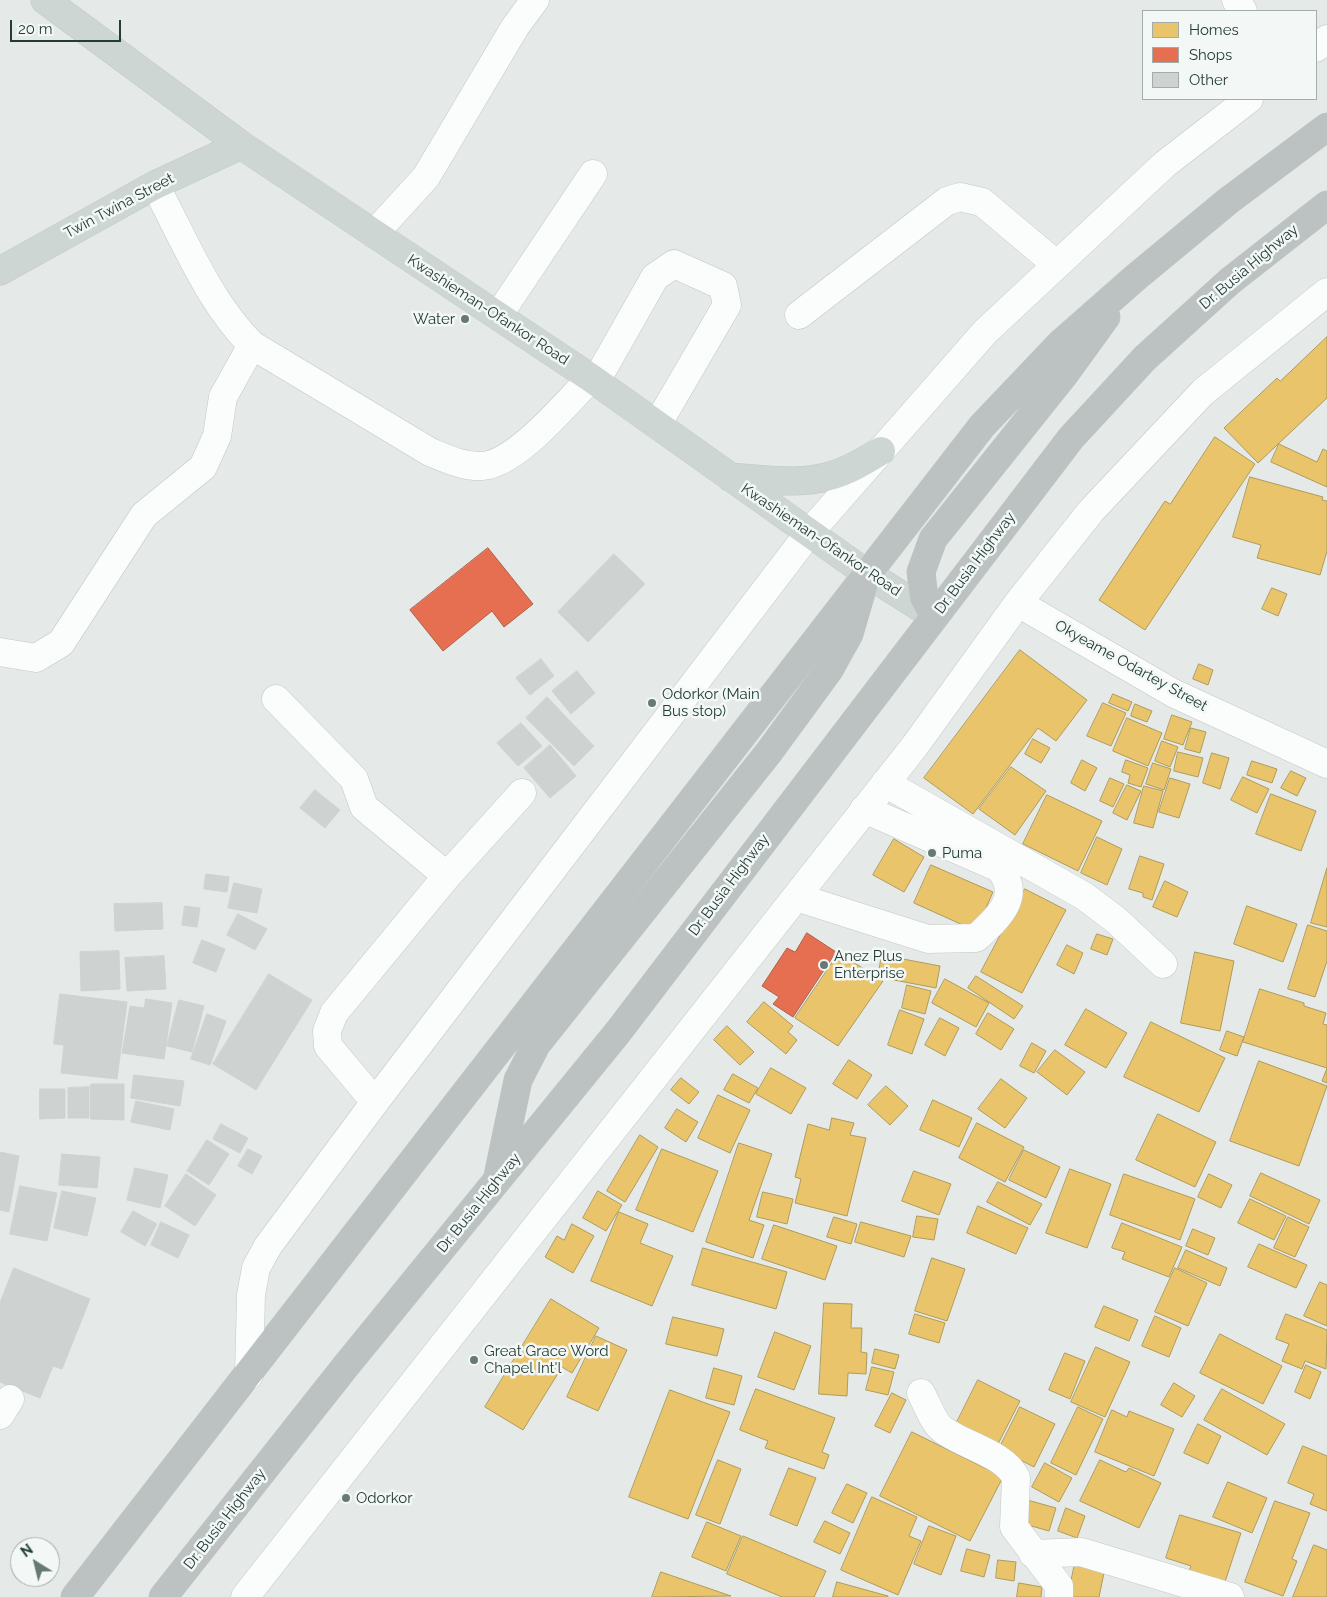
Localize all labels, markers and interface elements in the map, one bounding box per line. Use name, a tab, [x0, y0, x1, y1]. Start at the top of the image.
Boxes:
scale bar	[12, 10, 124, 42]
legend	[1142, 10, 1317, 100]
text: 20 m	[18, 20, 53, 38]
text: Homes	[1189, 21, 1239, 39]
text: Shops	[1189, 46, 1232, 64]
text: Other	[1189, 71, 1228, 89]
street label: Twin Twina Street	[61, 169, 177, 243]
street label: Dr. Busia Highway	[1196, 221, 1302, 313]
street label: Kwashieman-Ofankor Road	[404, 251, 572, 369]
place label: Water	[413, 310, 455, 328]
marker: Water	[459, 313, 471, 325]
street label: Kwashieman-Ofankor Road	[738, 480, 904, 600]
street label: Dr. Busia Highway	[931, 509, 1019, 617]
street label: Okyeame Odartey Street	[1052, 617, 1210, 715]
place label: Odorkor (Main Bus stop)	[662, 685, 760, 720]
marker: Odorkor (Main Bus stop)	[646, 697, 658, 709]
street label: Dr. Busia Highway	[685, 831, 773, 939]
place label: Puma	[942, 844, 982, 862]
marker: Puma	[926, 847, 938, 859]
place label: Anez Plus Enterprise	[834, 947, 905, 982]
marker: Anez Plus Enterprise	[818, 959, 830, 971]
street label: Dr. Busia Highway	[433, 1150, 525, 1256]
place label: Great Grace Word Chapel Int'l	[484, 1342, 608, 1377]
marker: Great Grace Word Chapel Int'l	[468, 1354, 480, 1366]
street label: Dr. Busia Highway	[180, 1465, 270, 1573]
place label: Odorkor	[356, 1489, 413, 1507]
marker: Odorkor	[340, 1492, 352, 1504]
north arrow	[10, 1537, 60, 1587]
text: N	[18, 1541, 36, 1560]

